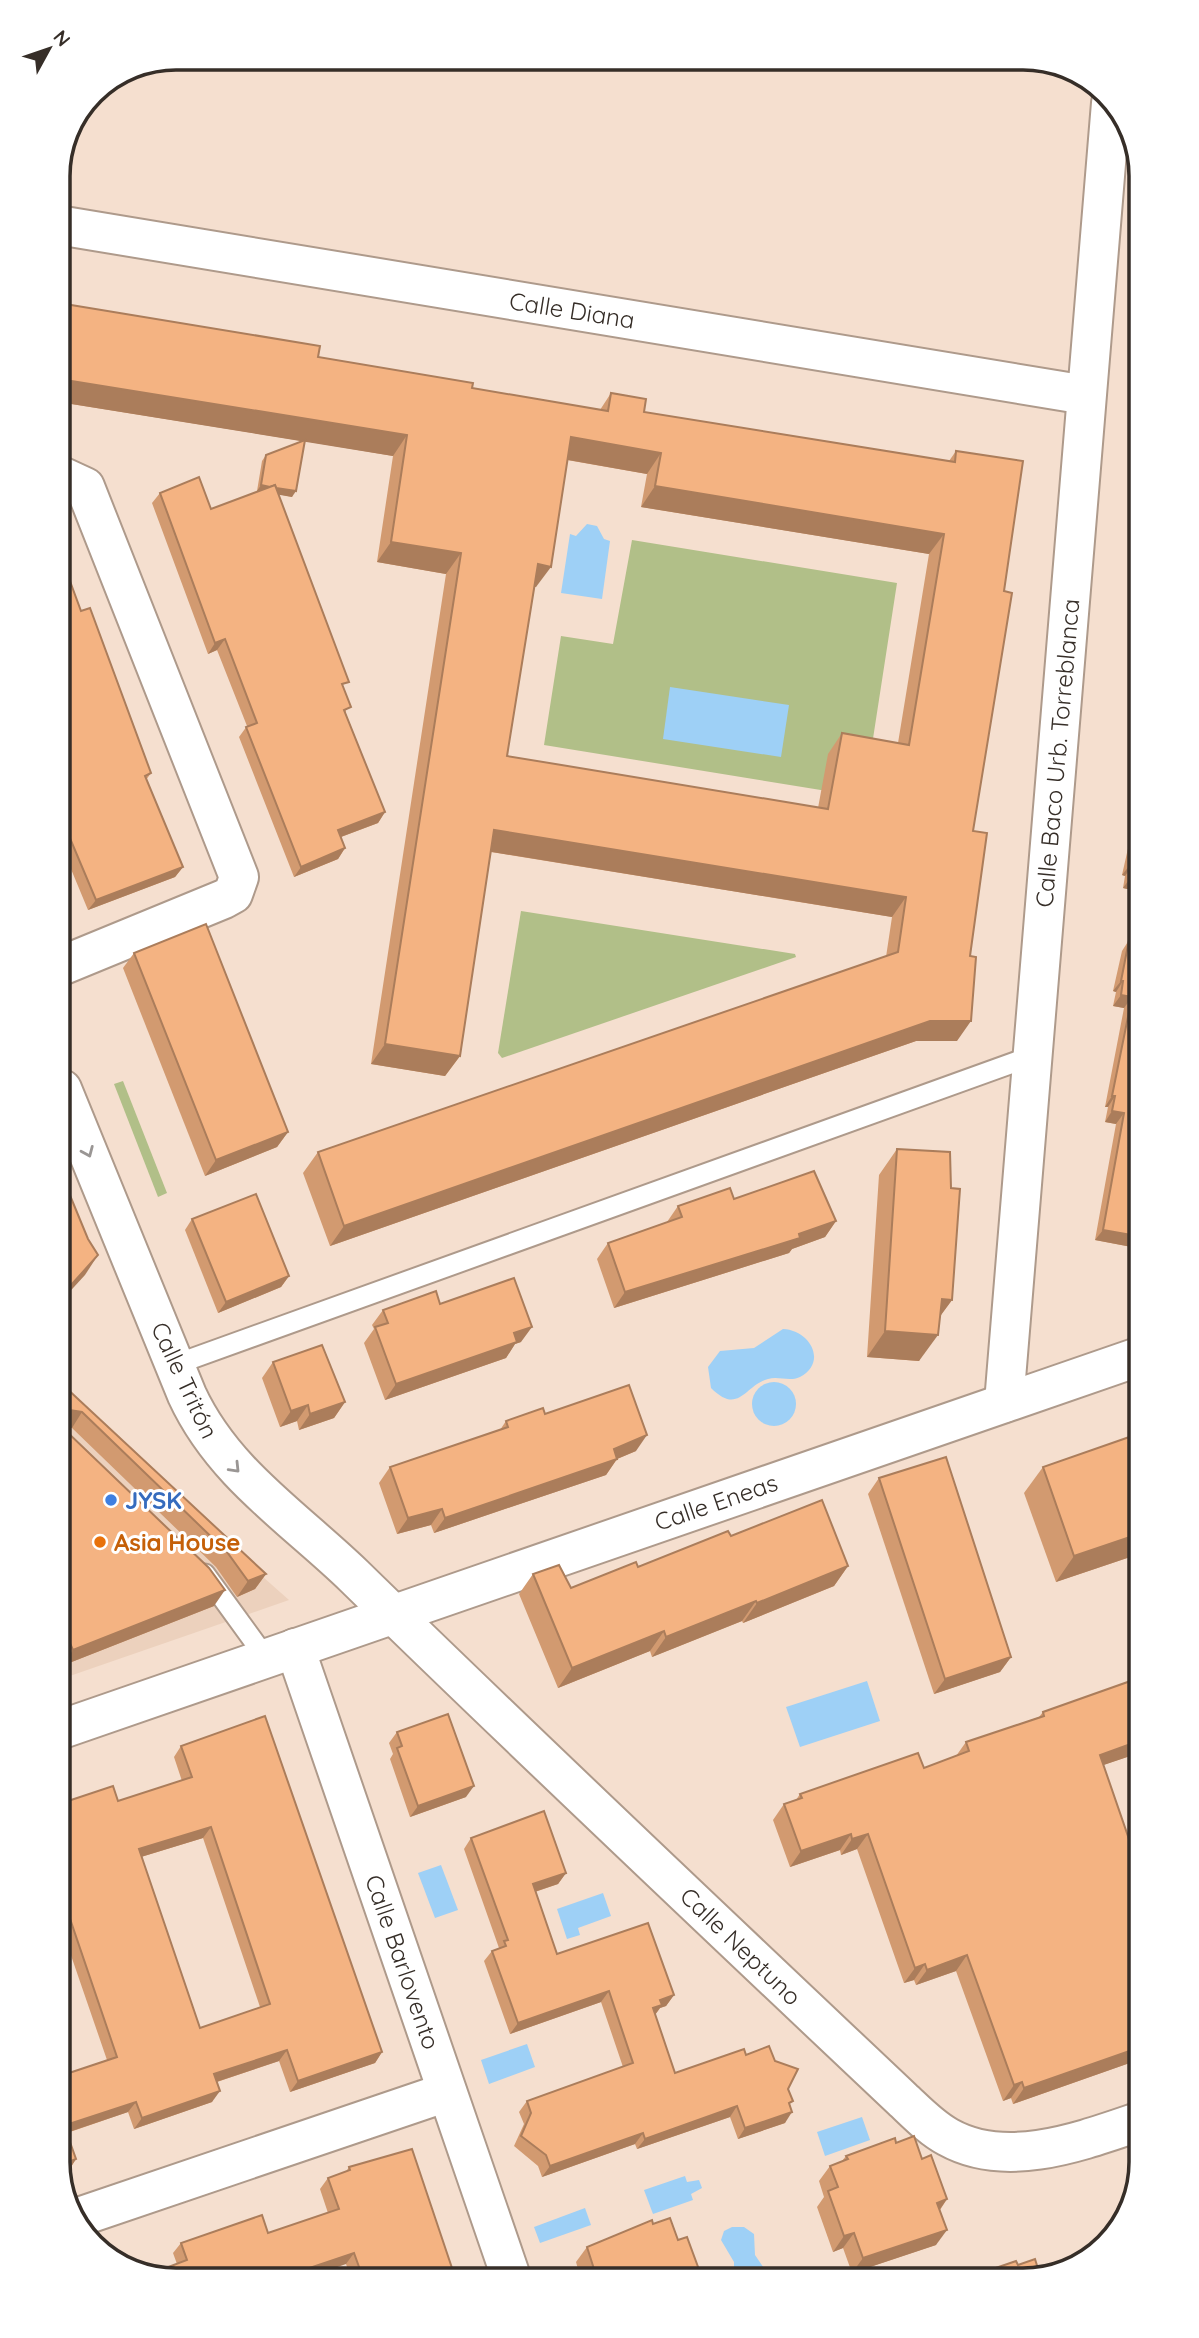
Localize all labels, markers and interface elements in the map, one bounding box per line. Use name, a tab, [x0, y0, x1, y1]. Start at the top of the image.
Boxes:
north arrow	[14, 14, 84, 84]
text: N	[48, 25, 76, 51]
street label: Calle Diana	[507, 285, 637, 335]
street label: Calle Baco Urb. Torreblanca	[1029, 597, 1085, 909]
one-way arrow	[80, 1145, 94, 1157]
street label: Calle Tritón	[145, 1317, 225, 1443]
one-way arrow	[226, 1460, 239, 1473]
street label: Calle Eneas	[651, 1467, 781, 1537]
place label: JYSK	[125, 1485, 182, 1515]
marker: JYSK	[103, 1492, 119, 1508]
place label: Asia House	[114, 1527, 240, 1557]
marker: Asia House	[92, 1534, 108, 1550]
street label: Calle Barlovento	[359, 1871, 447, 2053]
street label: Calle Neptuno	[674, 1881, 808, 2011]

